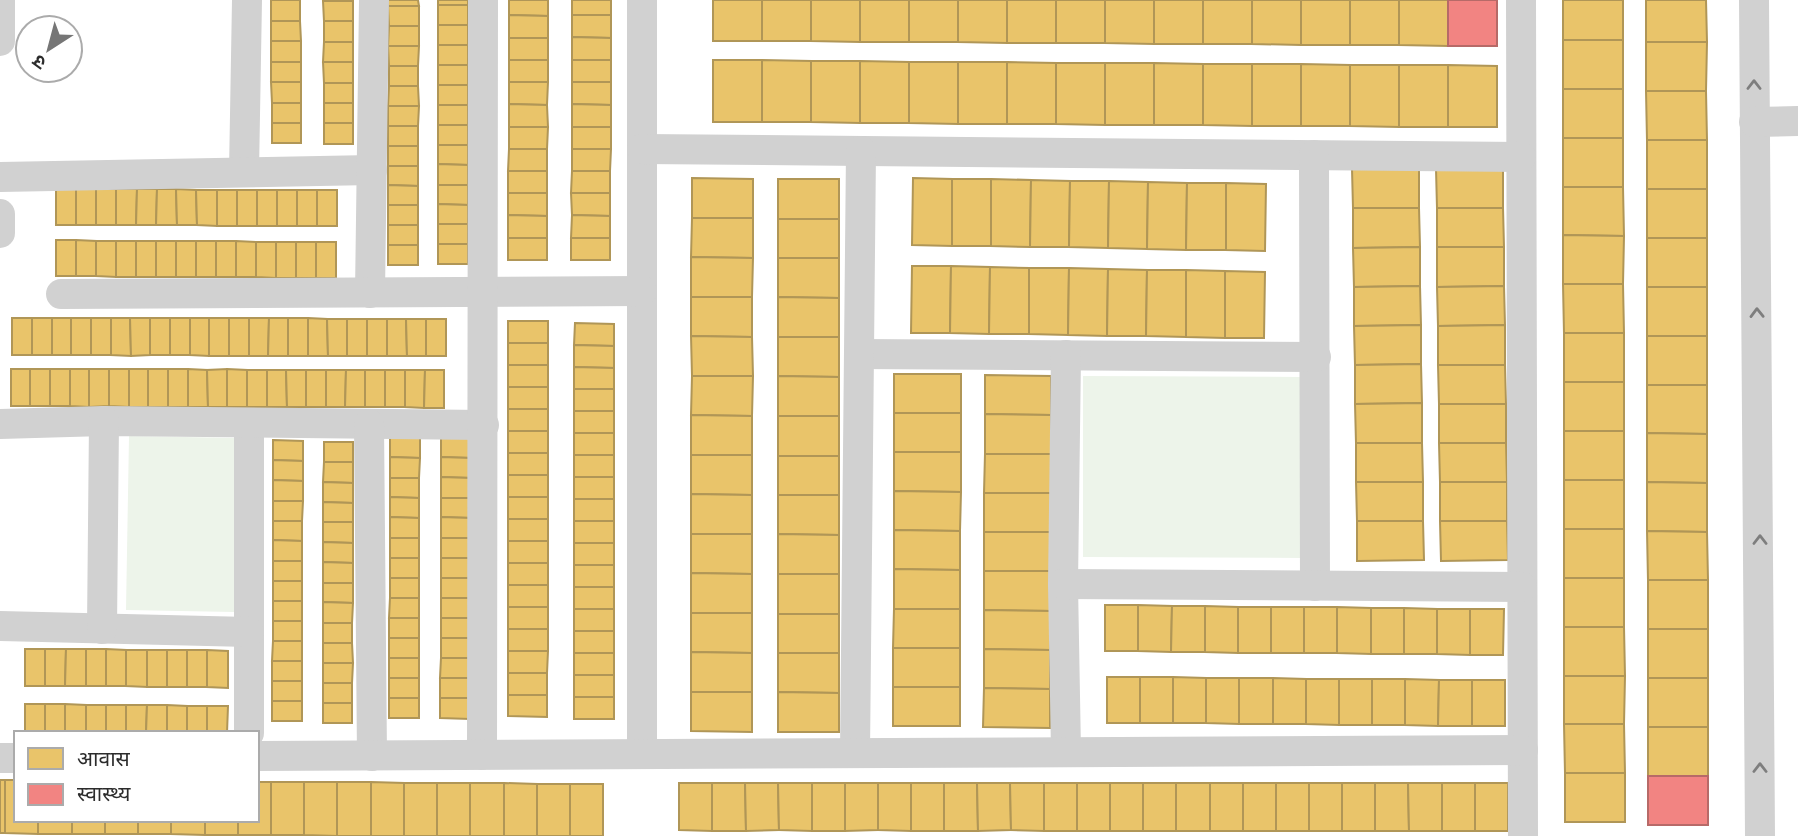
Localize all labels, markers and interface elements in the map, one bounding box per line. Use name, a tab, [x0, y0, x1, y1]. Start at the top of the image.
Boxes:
north arrow	[14, 14, 84, 84]
text: उ	[27, 50, 50, 76]
one-way arrow	[1746, 80, 1762, 90]
one-way arrow	[1749, 307, 1765, 318]
one-way arrow	[1752, 535, 1768, 545]
legend	[14, 731, 259, 822]
text: आवास	[77, 745, 131, 770]
one-way arrow	[1752, 762, 1768, 773]
text: स्वास्थ्य	[77, 780, 131, 805]

